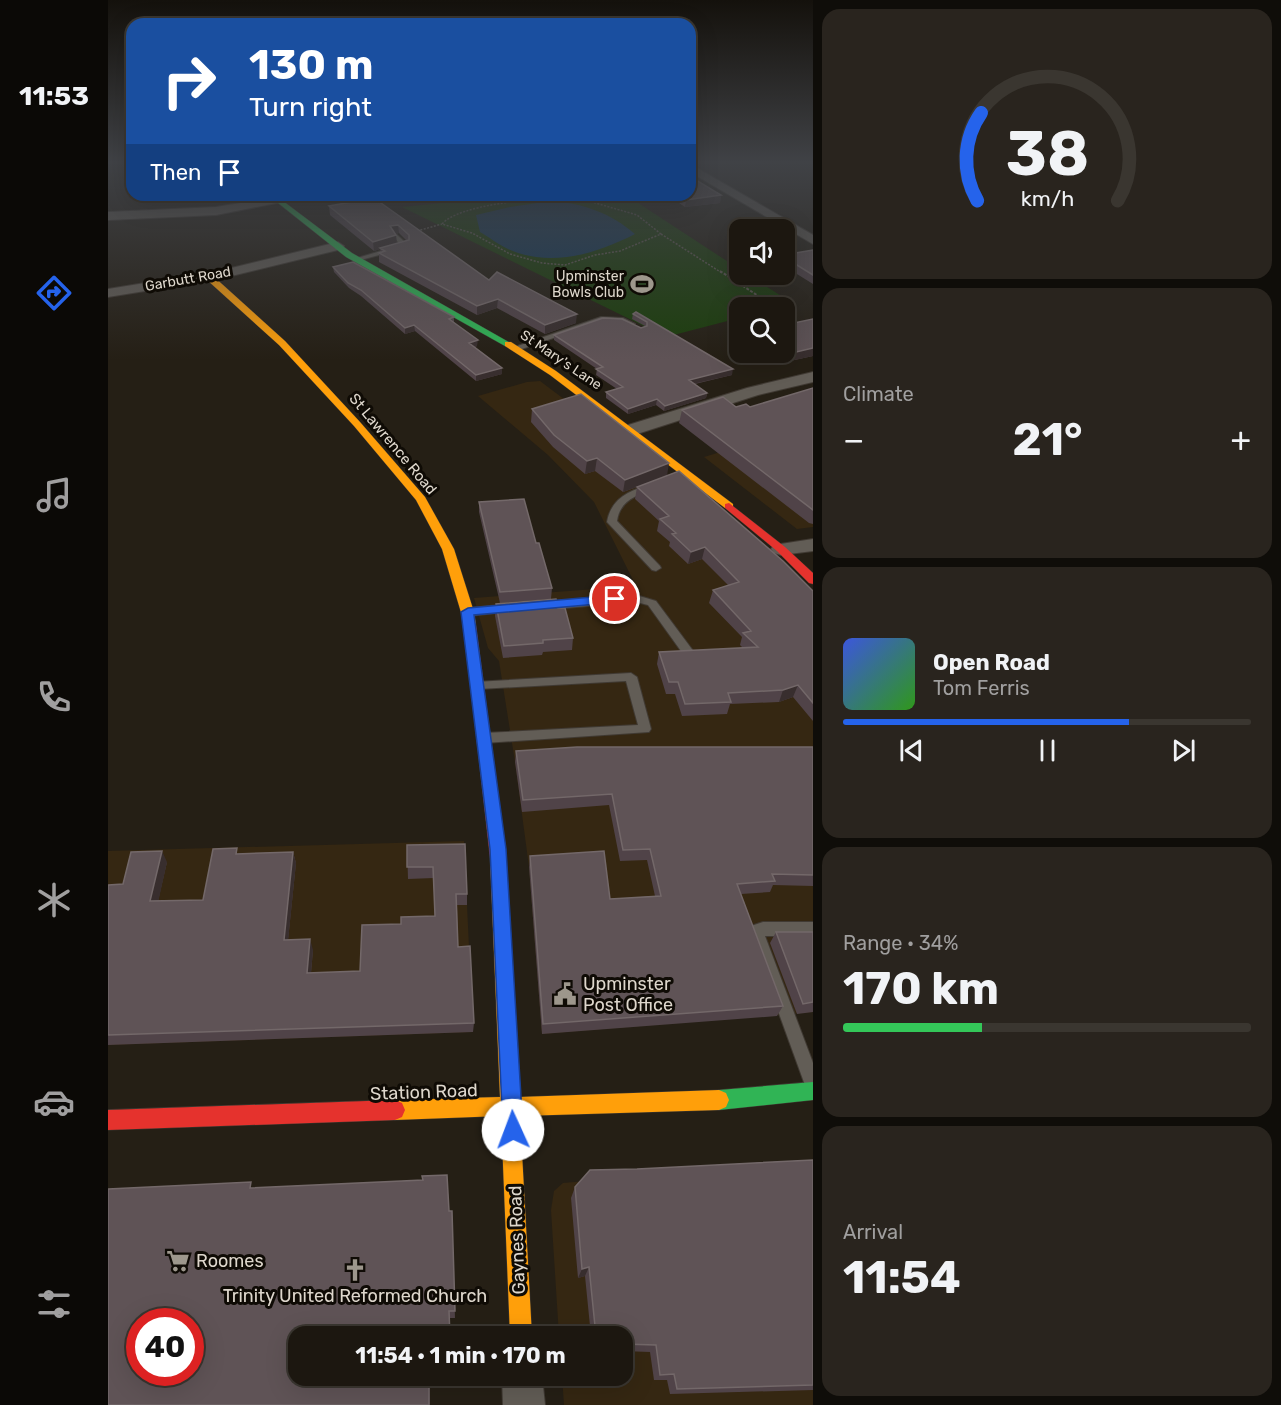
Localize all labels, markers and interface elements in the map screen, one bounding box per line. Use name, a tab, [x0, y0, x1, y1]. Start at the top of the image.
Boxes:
text: 130 m	[249, 40, 374, 90]
icon: right	[150, 42, 228, 120]
text: 11:53	[19, 80, 89, 112]
text: Turn right	[249, 91, 372, 123]
text: 38	[1005, 117, 1089, 191]
icon: arrive	[213, 156, 246, 189]
text: Then	[150, 159, 201, 186]
text: km/h	[1020, 186, 1074, 211]
map controls	[729, 219, 795, 363]
button: sound	[729, 219, 795, 285]
street label: Garbutt Road	[144, 263, 232, 295]
place label: Upminster Bowls Club	[552, 268, 625, 301]
sports icon: Upminster Bowls Club	[629, 271, 655, 297]
icon: directions	[33, 272, 75, 314]
button: search	[729, 297, 795, 363]
street label: St Mary's Lane	[517, 326, 605, 394]
text: Climate	[843, 382, 914, 406]
street label: St Lawrence Road	[345, 390, 441, 498]
text: 21°	[1012, 413, 1083, 466]
text: −	[843, 420, 864, 459]
text: +	[1230, 420, 1251, 459]
icon: music	[33, 474, 75, 516]
pin	[589, 573, 640, 624]
icon: arrive	[598, 582, 631, 615]
text: Open Road	[933, 649, 1050, 676]
icon: phone	[33, 676, 75, 718]
text: Tom Ferris	[933, 676, 1030, 700]
icon: previous	[895, 734, 928, 767]
icon: pause	[1031, 734, 1064, 767]
icon: next	[1167, 734, 1200, 767]
icon: climate	[33, 879, 75, 921]
text: Range · 34%	[843, 931, 958, 955]
text: 170 km	[843, 962, 999, 1015]
place label: Upminster Post Office	[583, 973, 673, 1016]
public building icon: Upminster Post Office	[552, 981, 578, 1007]
street label: Station Road	[370, 1079, 478, 1105]
icon: car	[33, 1081, 75, 1123]
position arrow	[481, 1098, 545, 1162]
street label: Gaynes Road	[504, 1185, 530, 1295]
text: Arrival	[843, 1220, 903, 1244]
supermarket icon: Roomes	[165, 1248, 191, 1274]
place label: Roomes	[196, 1250, 264, 1272]
text: 11:54	[843, 1251, 961, 1304]
church icon: Trinity United Reformed Church	[342, 1257, 368, 1283]
icon: filters	[33, 1283, 75, 1325]
place label: Trinity United Reformed Church	[223, 1285, 487, 1307]
speed limit sign: 40	[126, 1308, 204, 1386]
text: 11:54 · 1 min · 170 m	[355, 1342, 566, 1369]

